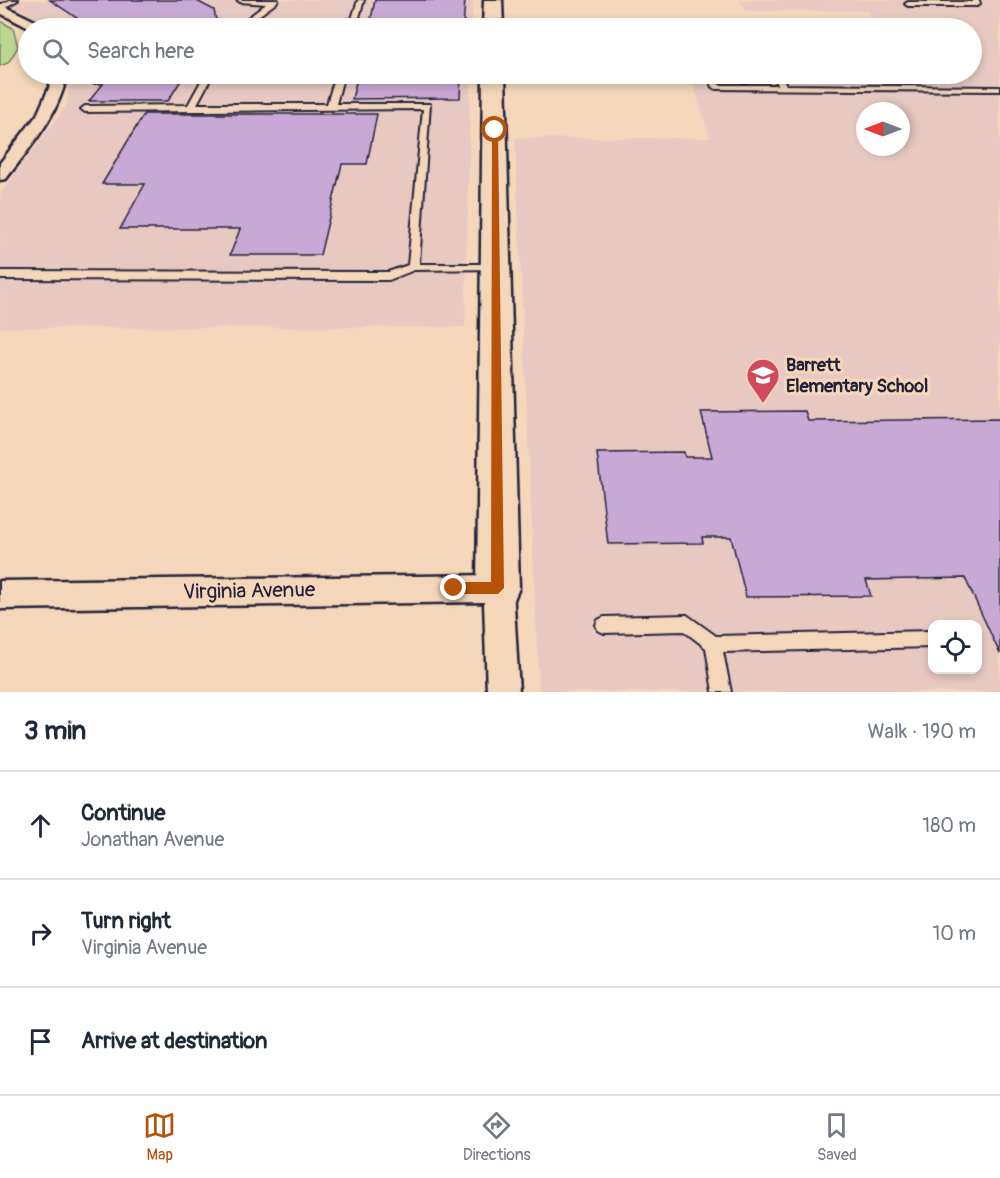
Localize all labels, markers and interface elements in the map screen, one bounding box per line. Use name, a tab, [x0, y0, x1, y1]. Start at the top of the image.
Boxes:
search box	[18, 18, 982, 84]
icon: search	[39, 35, 72, 68]
text: Search here	[87, 37, 194, 65]
north arrow	[856, 102, 910, 156]
route start	[481, 116, 507, 142]
place label: Barrett Elementary School	[786, 354, 928, 398]
school or university icon: Barrett Elementary School	[745, 357, 781, 404]
route end	[440, 574, 466, 600]
street label: Virginia Avenue	[183, 576, 316, 606]
map controls	[928, 620, 982, 674]
button: locate	[928, 620, 982, 674]
text: 3 min	[24, 715, 86, 747]
text: Walk · 190 m	[868, 719, 976, 744]
text: Continue	[81, 799, 165, 827]
icon: ahead	[24, 809, 57, 842]
text: 180 m	[922, 813, 976, 838]
text: Jonathan Avenue	[81, 827, 224, 852]
text: Turn right	[81, 907, 171, 935]
icon: right	[24, 917, 57, 950]
text: 10 m	[932, 921, 976, 946]
text: Virginia Avenue	[81, 935, 207, 960]
icon: arrive	[24, 1025, 57, 1058]
text: Arrive at destination	[81, 1027, 267, 1055]
tab: Map	[143, 1109, 176, 1165]
tab: Directions	[463, 1109, 531, 1165]
tab: Saved	[817, 1109, 857, 1165]

